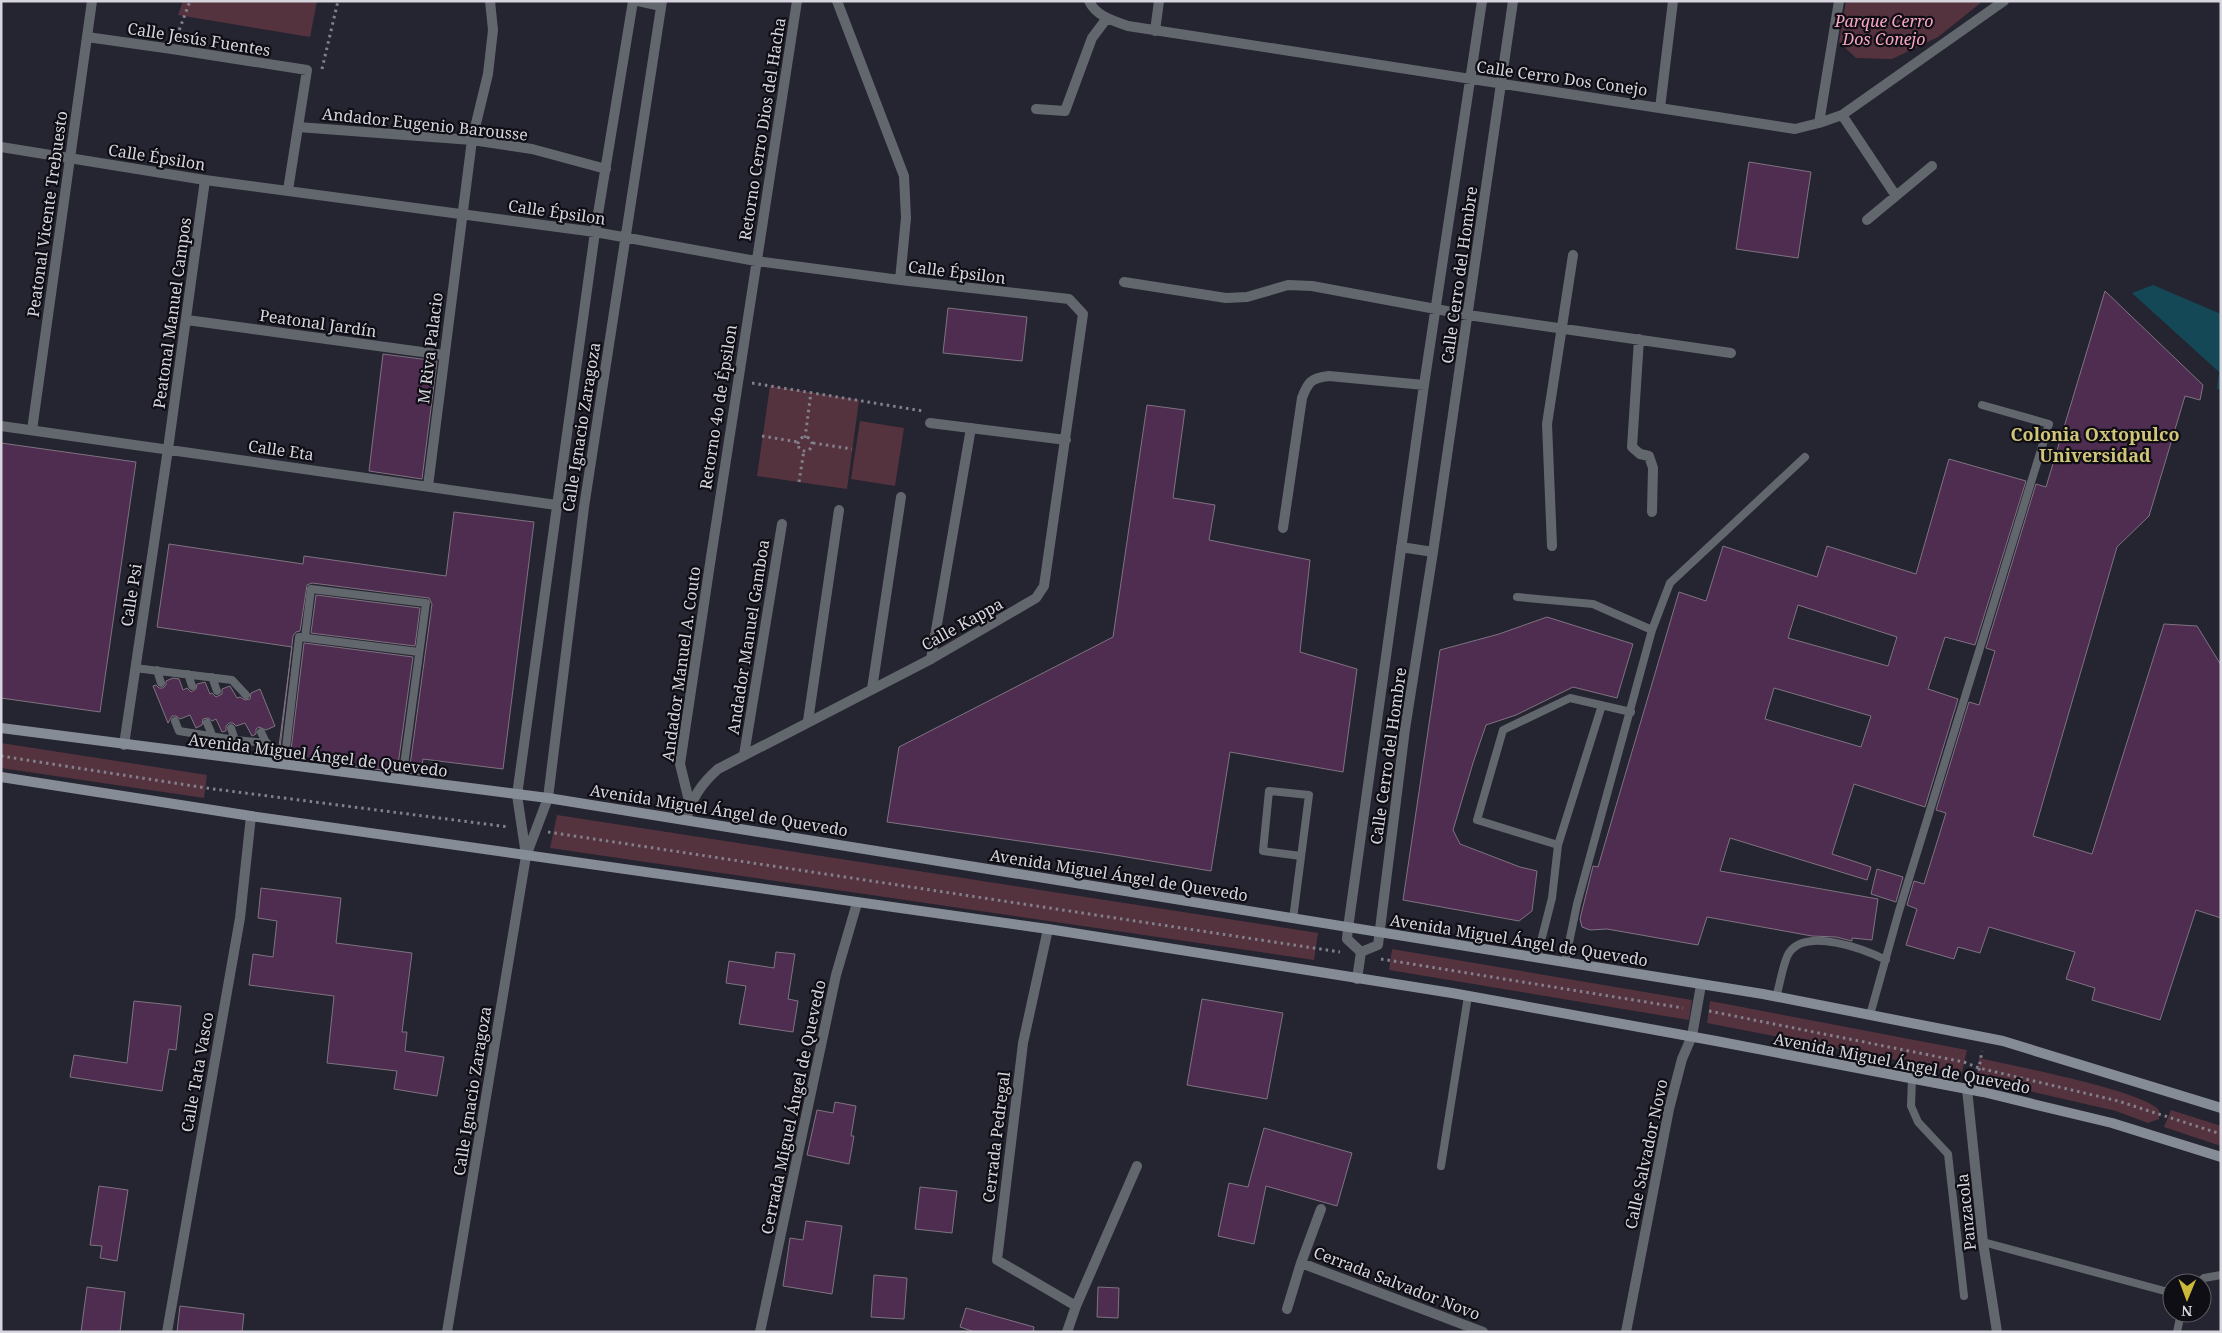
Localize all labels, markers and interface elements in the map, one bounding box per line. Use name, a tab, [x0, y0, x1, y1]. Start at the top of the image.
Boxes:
park label: Parque Cerro Dos Conejo	[1834, 10, 1933, 50]
street label: Retorno Cerro Dios del Hacha	[733, 16, 791, 242]
street label: Calle Jesús Fuentes	[126, 17, 272, 61]
street label: Calle Cerro Dos Conejo	[1475, 55, 1649, 101]
street label: Andador Eugenio Barousse	[321, 102, 529, 146]
street label: Peatonal Vicente Trebuesto	[22, 109, 72, 319]
street label: Calle Épsilon	[107, 138, 207, 176]
street label: Calle Cerro del Hombre	[1436, 185, 1482, 365]
street label: Calle Épsilon	[507, 194, 607, 230]
street label: Peatonal Manuel Campos	[148, 216, 196, 410]
street label: Calle Épsilon	[907, 255, 1007, 289]
street label: M Riva Palacio	[412, 291, 448, 405]
street label: Peatonal Jardín	[258, 304, 378, 342]
street label: Retorno 4o de Épsilon	[694, 323, 742, 491]
street label: Calle Ignacio Zaragoza	[557, 341, 605, 513]
district label: Colonia Oxtopulco Universidad	[2011, 422, 2179, 467]
street label: Calle Eta	[247, 435, 315, 465]
street label: Andador Manuel Gamboa	[722, 538, 774, 736]
street label: Calle Psi	[115, 562, 147, 628]
street label: Andador Manuel A. Couto	[656, 565, 706, 763]
street label: Calle Kappa	[917, 592, 1007, 656]
street label: Calle Cerro del Hombre	[1365, 666, 1411, 846]
street label: Avenida Miguel Ángel de Quevedo	[187, 728, 449, 782]
street label: Avenida Miguel Ángel de Quevedo	[588, 779, 850, 841]
street label: Avenida Miguel Ángel de Quevedo	[988, 844, 1250, 906]
street label: Avenida Miguel Ángel de Quevedo	[1388, 909, 1650, 971]
street label: Cerrada Miguel Ángel de Quevedo	[755, 978, 831, 1236]
street label: Calle Ignacio Zaragoza	[448, 1005, 496, 1177]
street label: Calle Tata Vasco	[176, 1010, 218, 1134]
street label: Avenida Miguel Ángel de Quevedo	[1772, 1027, 2032, 1099]
street label: Cerrada Pedregal	[977, 1070, 1015, 1204]
street label: Calle Salvador Novo	[1619, 1077, 1673, 1231]
street label: Panzacola	[1951, 1172, 1981, 1252]
street label: Cerrada Salvador Novo	[1311, 1241, 1483, 1325]
north arrow	[2162, 1273, 2212, 1323]
text: N	[2181, 1302, 2192, 1321]

